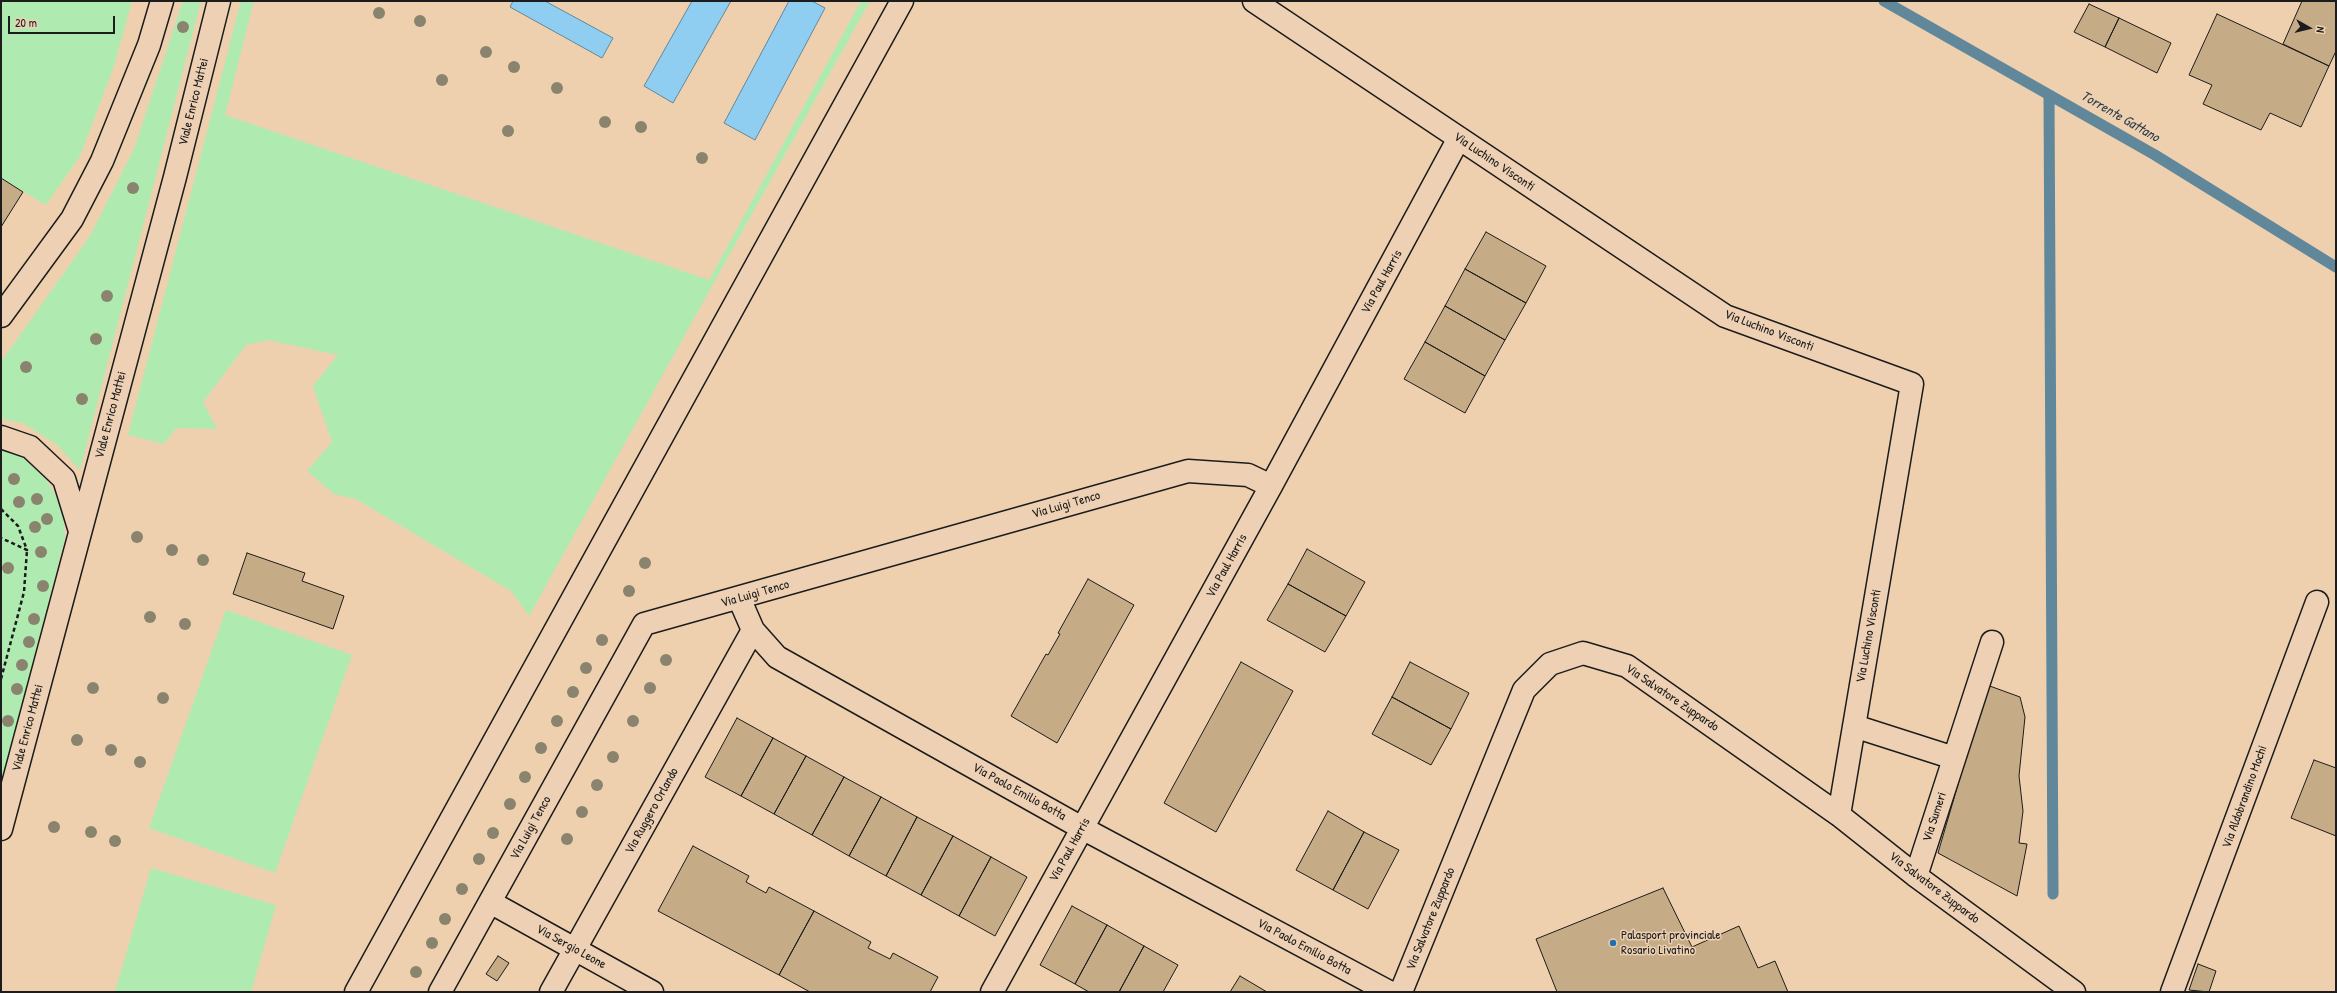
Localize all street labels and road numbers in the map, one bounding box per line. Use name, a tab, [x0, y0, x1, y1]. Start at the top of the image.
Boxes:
street label: Viale Enrico Mattei	[176, 57, 212, 147]
street label: Via Luchino Visconti	[1450, 129, 1538, 195]
street label: Via Paul Harris	[1358, 247, 1406, 317]
street label: Via Luchino Visconti	[1722, 307, 1816, 355]
street label: Viale Enrico Mattei	[92, 370, 130, 460]
street label: Via Luigi Tenco	[1030, 488, 1102, 522]
street label: Via Paul Harris	[1203, 531, 1251, 601]
street label: Via Luigi Tenco	[719, 577, 791, 611]
street label: Via Luchino Visconti	[1853, 588, 1885, 684]
street label: Via Salvatore Zuppardo	[1622, 661, 1722, 735]
street label: Viale Enrico Mattei	[9, 683, 47, 773]
street label: Via Aldobrandino Mochi	[2219, 743, 2271, 851]
street label: Via Paolo Emilio Botta	[969, 760, 1069, 824]
street label: Via Ruggero Orlando	[622, 765, 682, 857]
street label: Via Sumeri	[1920, 790, 1950, 844]
street label: Via Luigi Tenco	[507, 793, 555, 863]
street label: Via Paul Harris	[1046, 815, 1094, 885]
street label: Via Salvatore Zuppardo	[1886, 849, 1982, 927]
street label: Via Salvatore Zuppardo	[1403, 865, 1459, 973]
street label: Via Paolo Emilio Botta	[1254, 916, 1354, 978]
street label: Via Sergio Leone	[533, 921, 609, 973]

